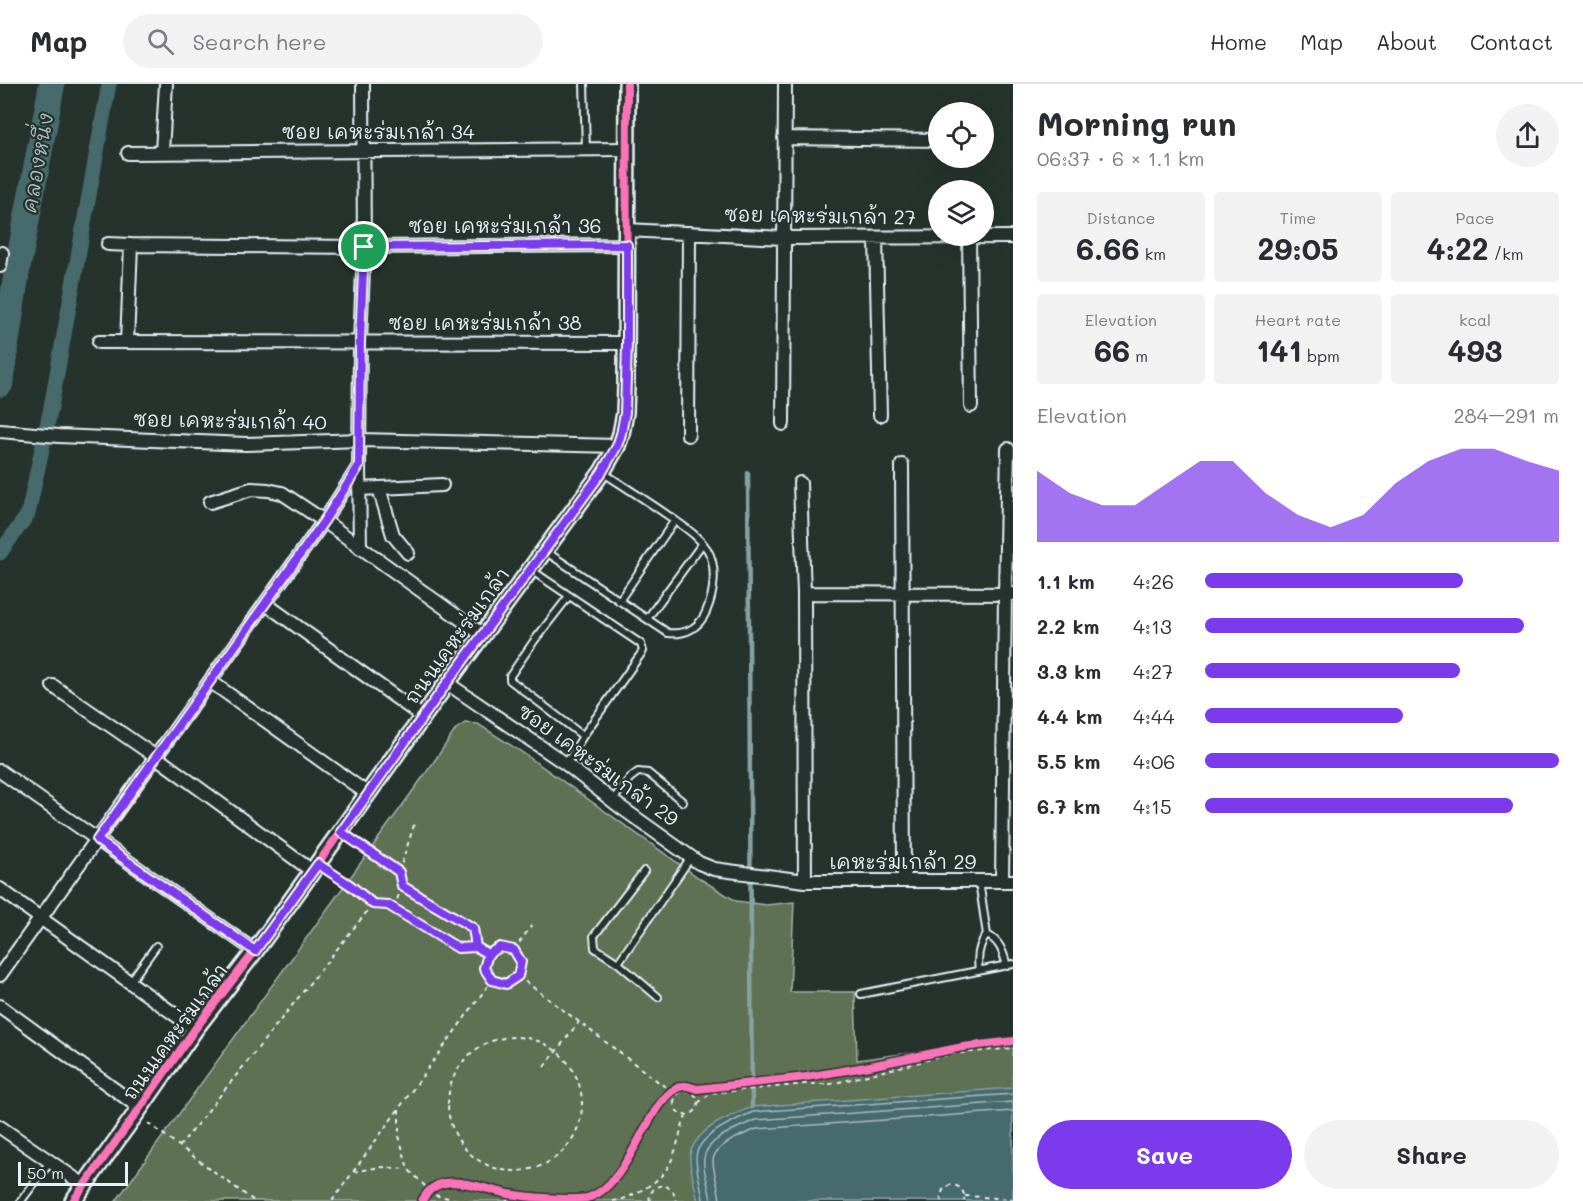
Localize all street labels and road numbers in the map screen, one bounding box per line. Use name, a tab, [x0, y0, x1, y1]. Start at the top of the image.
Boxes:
street label: ซอย เคหะร่มเกล้า 34	[281, 118, 475, 144]
street label: ซอย เคหะร่มเกล้า 27	[724, 200, 916, 230]
street label: ซอย เคหะร่มเกล้า 36	[408, 212, 602, 238]
street label: ซอย เคหะร่มเกล้า 38	[388, 309, 582, 335]
street label: ซอย เคหะร่มเกล้า 40	[133, 405, 327, 435]
street label: ถนนเคหะร่มเกล้า	[398, 562, 515, 709]
street label: ซอย เคหะร่มเกล้า 29	[513, 697, 684, 831]
street label: เคหะร่มเกล้า 29	[830, 848, 977, 874]
street label: ถนนเคหะร่มเกล้า	[116, 958, 233, 1105]

